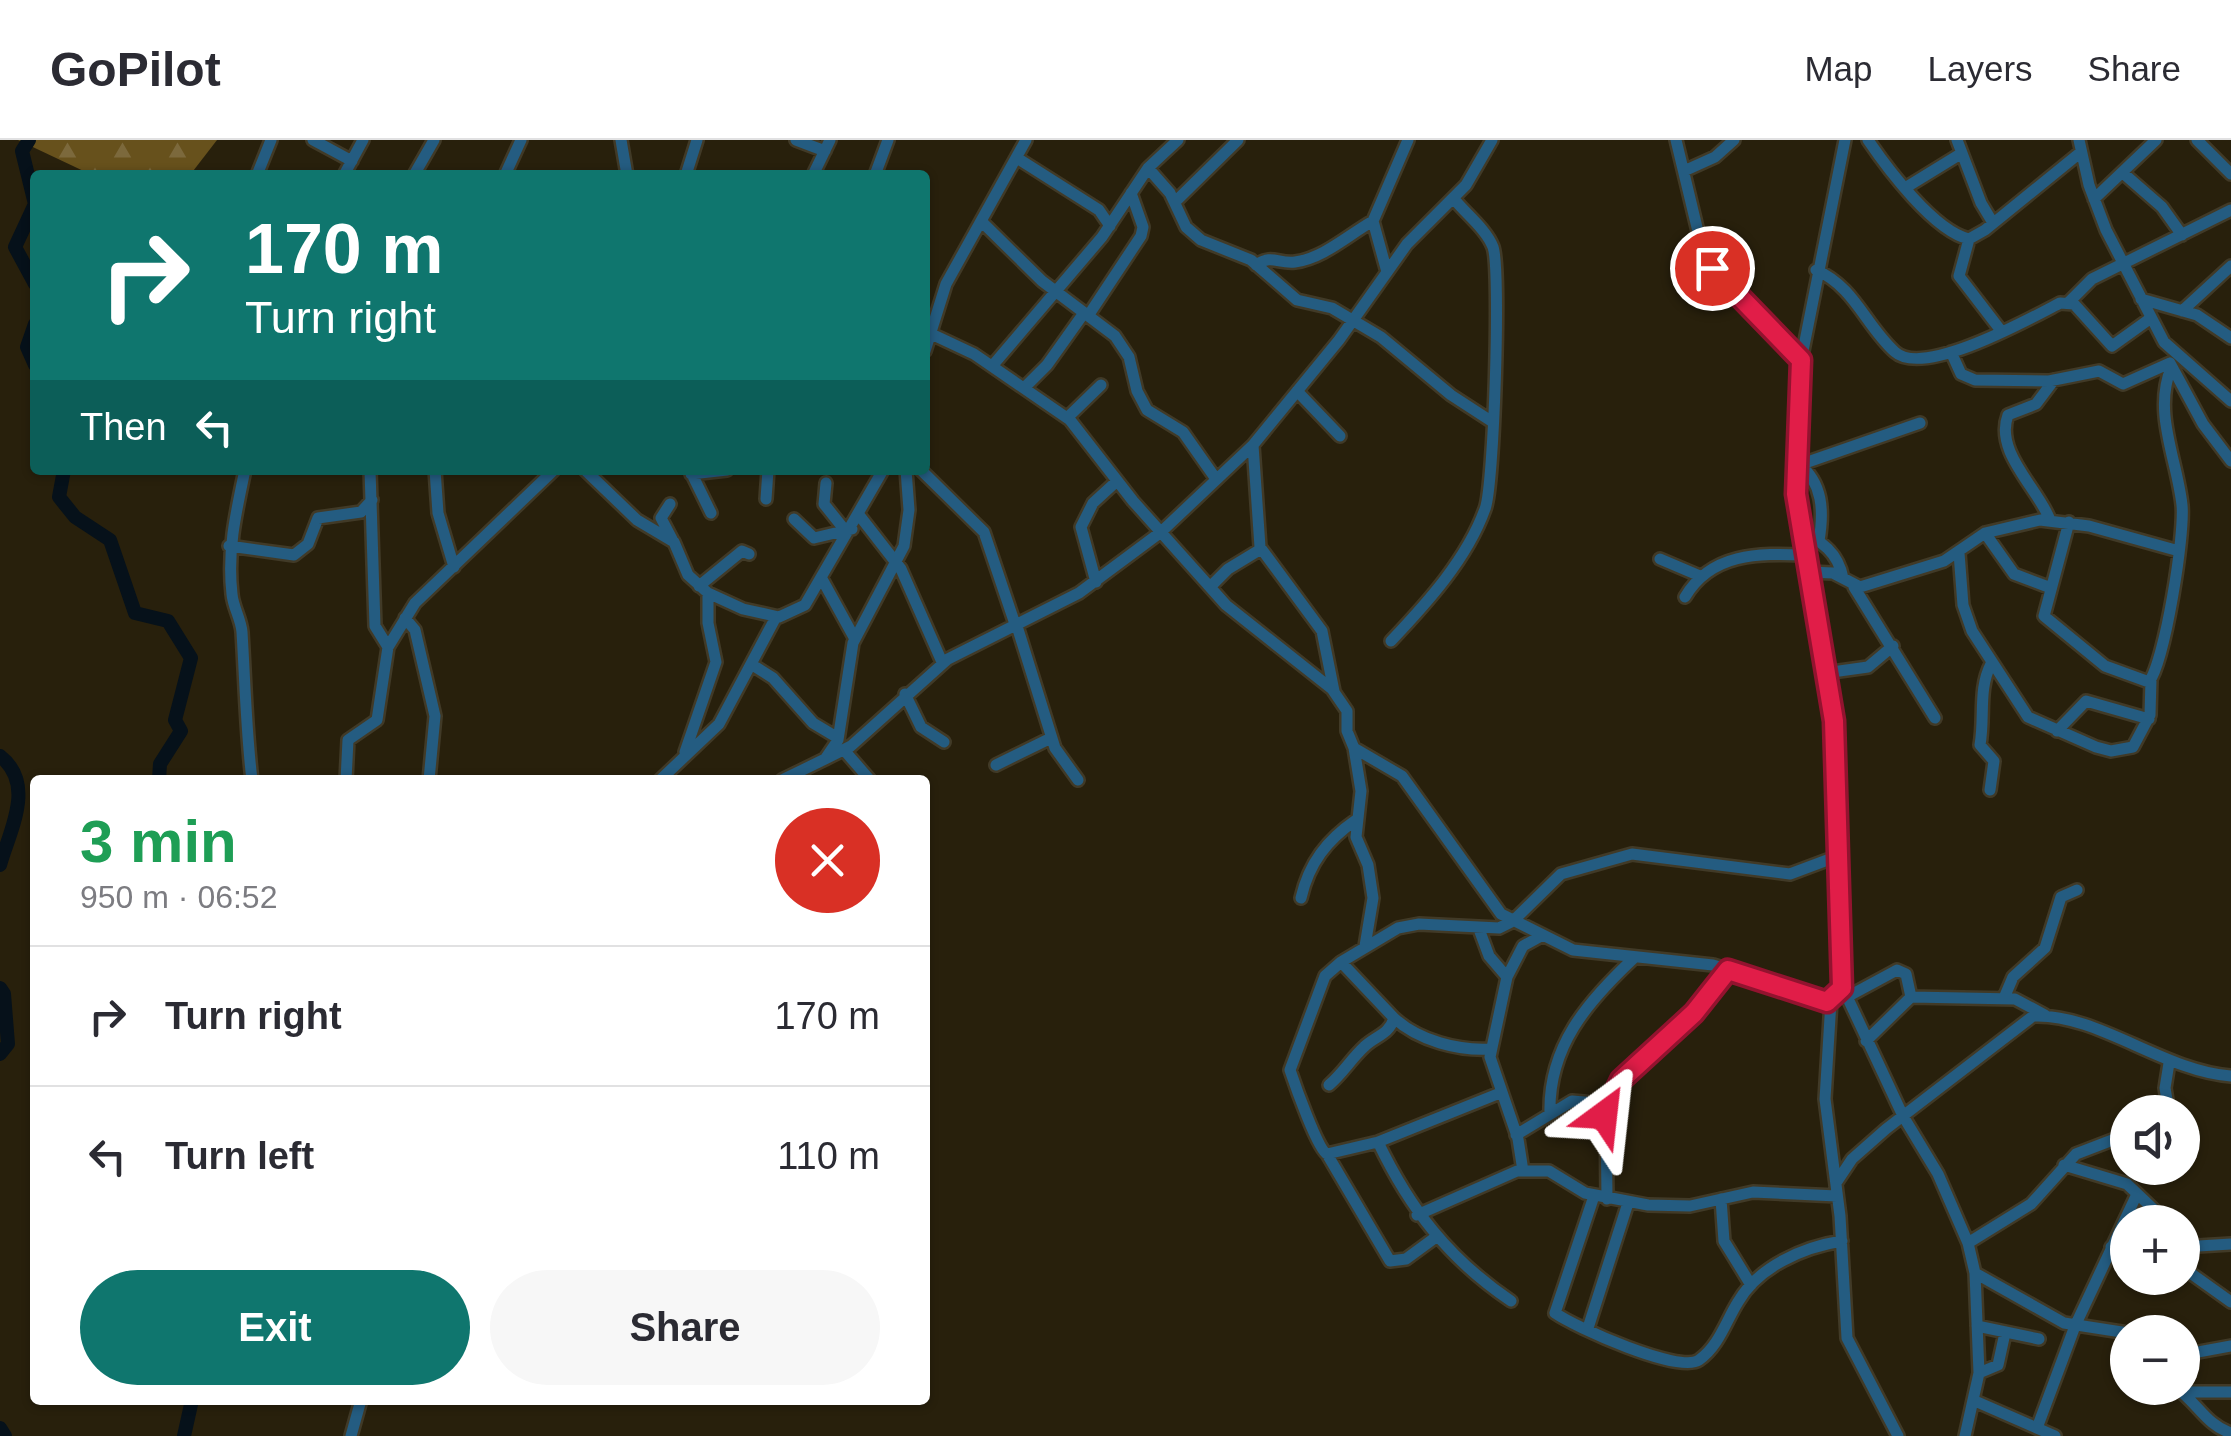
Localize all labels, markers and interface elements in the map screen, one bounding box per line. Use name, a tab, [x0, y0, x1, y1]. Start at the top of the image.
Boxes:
text: GoPilot	[50, 43, 221, 96]
text: Map	[1804, 49, 1873, 88]
text: Layers	[1928, 49, 2033, 88]
text: Share	[2088, 49, 2181, 88]
icon: right	[80, 210, 210, 340]
text: 170 m	[245, 210, 443, 288]
pin	[1670, 226, 1755, 311]
icon: arrive	[1685, 241, 1740, 296]
text: Turn right	[245, 292, 436, 343]
icon: left	[187, 400, 242, 455]
text: Then	[80, 406, 167, 448]
text: 3 min	[80, 808, 237, 875]
button: close	[775, 808, 880, 913]
text: 950 m · 06:52	[80, 879, 277, 915]
icon: right	[80, 989, 135, 1044]
text: Turn right	[165, 995, 342, 1037]
text: 170 m	[774, 995, 880, 1037]
position arrow	[1552, 1063, 1656, 1167]
map controls	[2110, 1095, 2200, 1405]
button: sound	[2110, 1095, 2200, 1185]
icon: left	[80, 1129, 135, 1184]
text: Turn left	[165, 1135, 314, 1177]
text: 110 m	[777, 1135, 880, 1177]
button: +	[2110, 1205, 2200, 1295]
button: Exit	[80, 1270, 470, 1385]
button: Share	[490, 1270, 880, 1385]
button: −	[2110, 1315, 2200, 1405]

